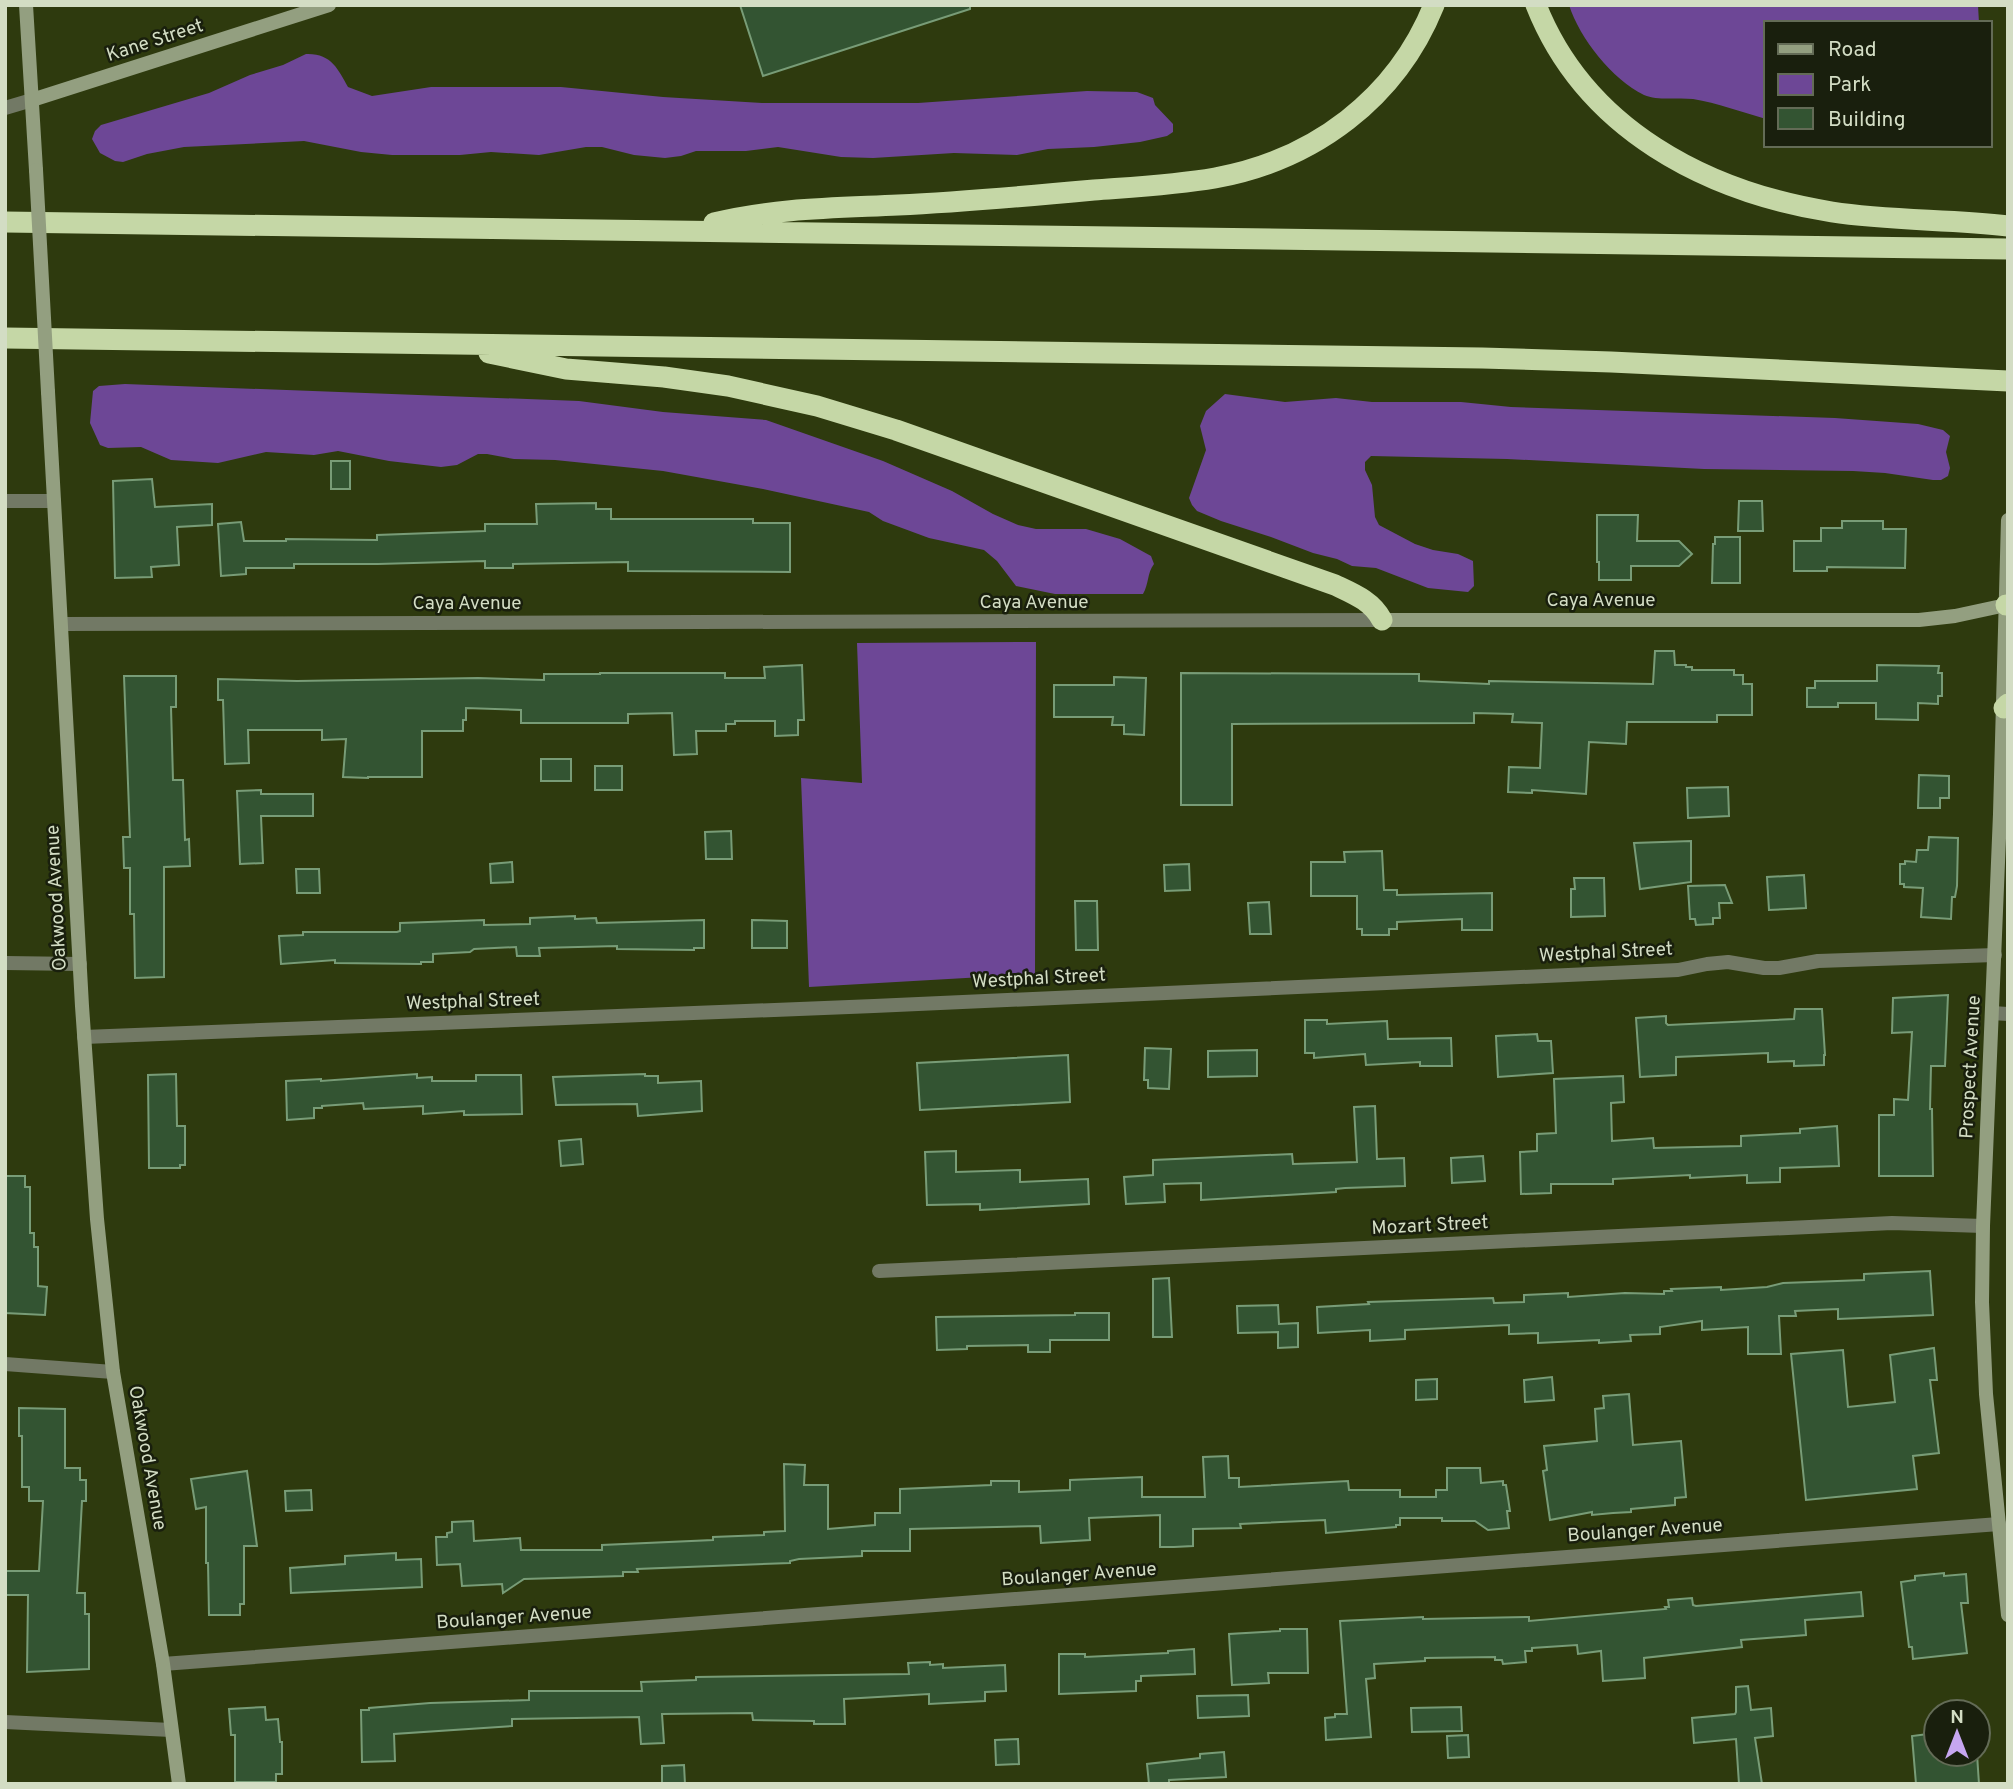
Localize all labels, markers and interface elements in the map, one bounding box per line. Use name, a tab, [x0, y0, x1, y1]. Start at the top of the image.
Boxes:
street label: Kane Street	[104, 14, 206, 68]
legend	[1764, 21, 1992, 147]
text: Road	[1828, 37, 1877, 64]
text: Park	[1828, 72, 1871, 99]
text: Building	[1828, 107, 1906, 134]
street label: Caya Avenue	[1546, 589, 1656, 613]
street label: Caya Avenue	[979, 591, 1089, 615]
street label: Caya Avenue	[412, 592, 522, 616]
street label: Oakwood Avenue	[41, 824, 73, 972]
street label: Westphal Street	[1538, 938, 1674, 968]
street label: Westphal Street	[971, 964, 1107, 994]
street label: Westphal Street	[406, 988, 540, 1016]
street label: Prospect Avenue	[1955, 995, 1987, 1139]
street label: Mozart Street	[1371, 1211, 1489, 1241]
street label: Oakwood Avenue	[122, 1384, 172, 1532]
street label: Boulanger Avenue	[1566, 1514, 1724, 1548]
street label: Boulanger Avenue	[1000, 1558, 1158, 1592]
street label: Boulanger Avenue	[435, 1601, 593, 1635]
north arrow	[1922, 1698, 1992, 1768]
text: N	[1950, 1706, 1964, 1730]

